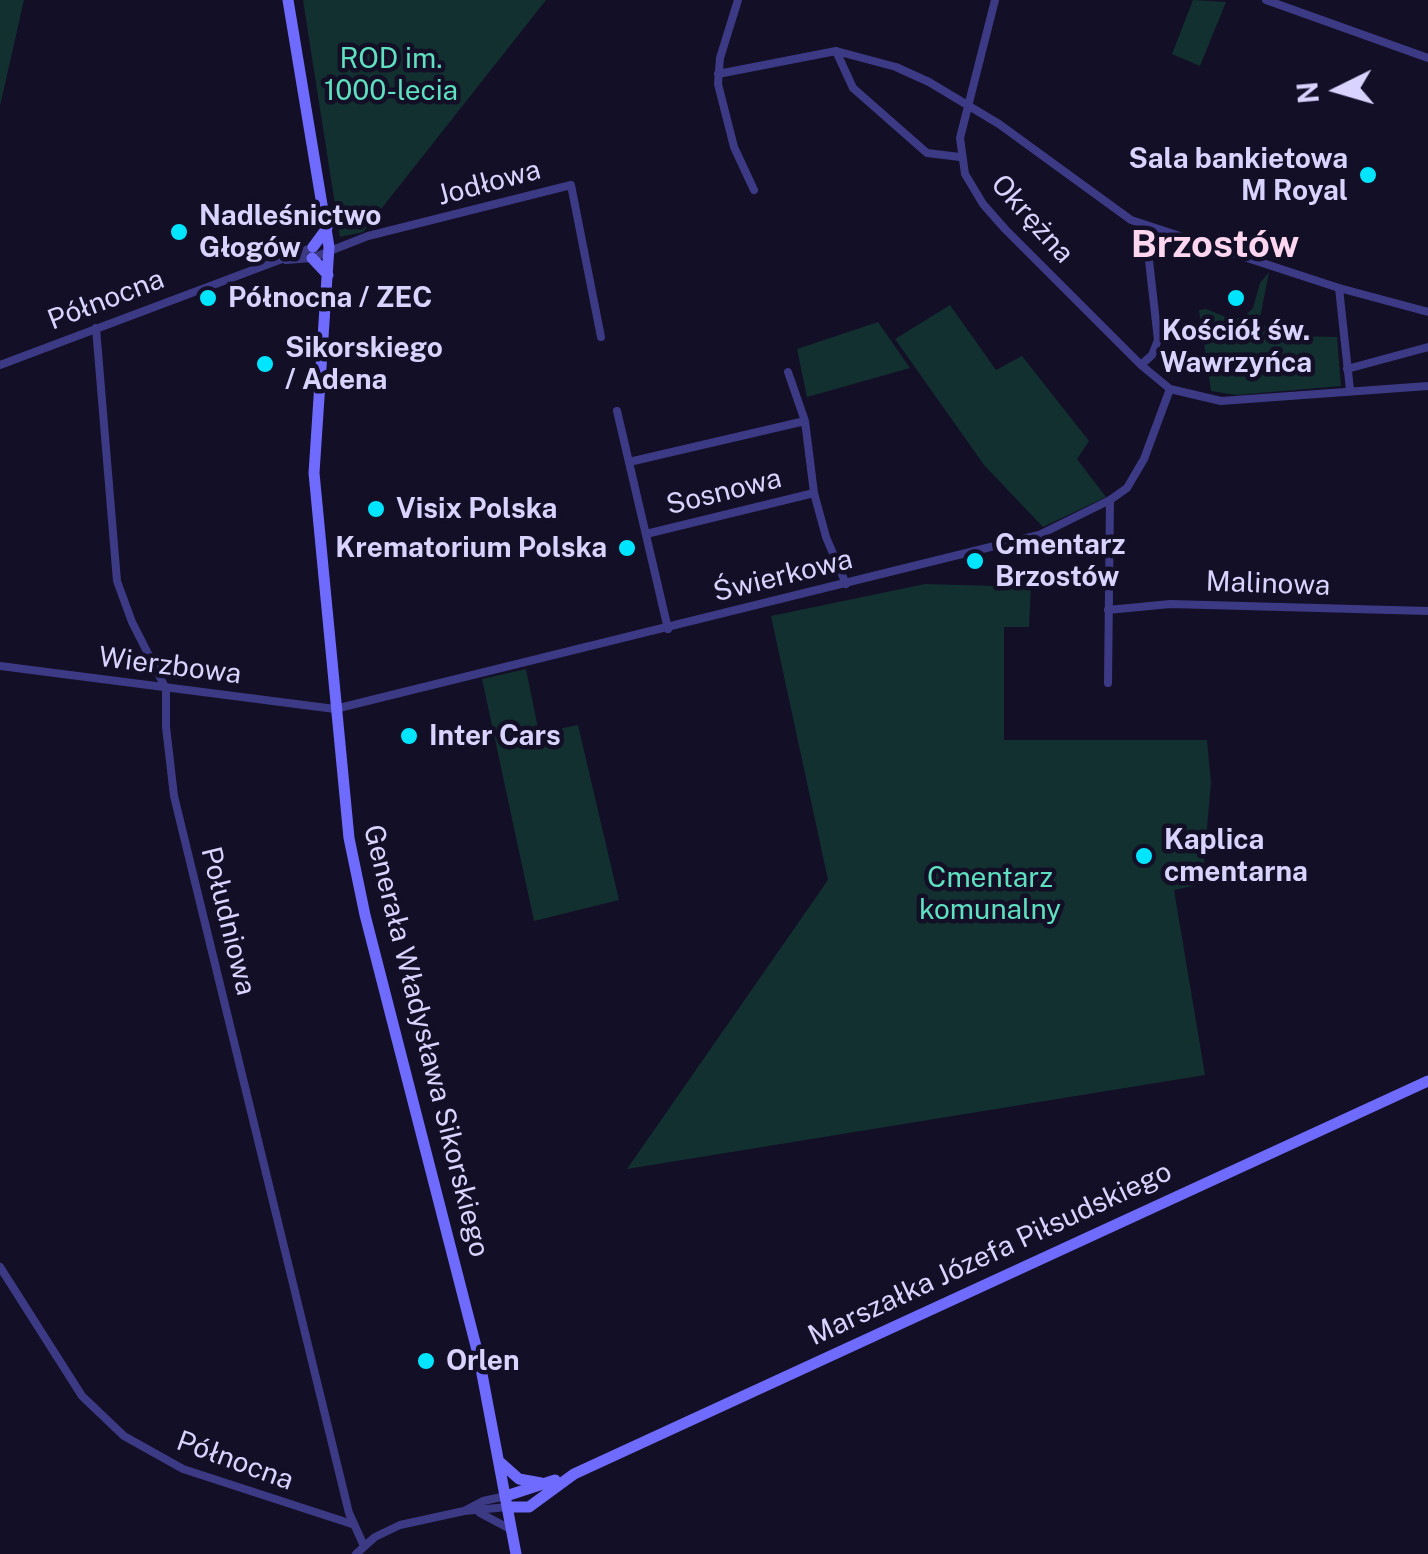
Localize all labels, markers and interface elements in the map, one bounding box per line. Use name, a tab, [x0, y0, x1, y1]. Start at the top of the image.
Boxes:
north arrow	[1288, 40, 1388, 140]
park label: ROD im. 1000-lecia	[324, 42, 458, 108]
text: N	[1290, 80, 1325, 105]
place label: Sala bankietowa M Royal	[1129, 142, 1348, 208]
street label: Jodłowa	[434, 153, 544, 213]
marker: Sala bankietowa M Royal	[1357, 164, 1379, 186]
street label: Okrężna	[984, 168, 1080, 270]
place label: Nadleśnictwo Głogów	[199, 199, 381, 265]
marker: Nadleśnictwo Głogów	[168, 221, 190, 243]
district label: Brzostów	[1131, 222, 1299, 268]
street label: Północna	[43, 262, 169, 338]
place label: Północna / ZEC	[228, 281, 432, 315]
marker: Północna / ZEC	[197, 287, 219, 309]
marker: Kościół św. Wawrzyńca	[1225, 287, 1247, 309]
place label: Kościół św. Wawrzyńca	[1160, 314, 1312, 380]
place label: Sikorskiego / Adena	[285, 331, 443, 397]
marker: Sikorskiego / Adena	[254, 353, 276, 375]
street label: Sosnowa	[663, 461, 785, 523]
place label: Visix Polska	[396, 492, 557, 526]
marker: Visix Polska	[365, 498, 387, 520]
place label: Cmentarz Brzostów	[995, 528, 1125, 594]
place label: Krematorium Polska	[335, 531, 607, 565]
marker: Krematorium Polska	[616, 537, 638, 559]
street label: Świerkowa	[710, 542, 856, 610]
marker: Cmentarz Brzostów	[964, 550, 986, 572]
street label: Malinowa	[1205, 565, 1331, 603]
street label: Wierzbowa	[97, 641, 243, 691]
place label: Inter Cars	[429, 719, 561, 753]
marker: Inter Cars	[398, 725, 420, 747]
street label: Generała Władysława Sikorskiego	[356, 821, 496, 1261]
place label: Kaplica cmentarna	[1164, 823, 1308, 889]
street label: Południowa	[193, 843, 263, 999]
marker: Kaplica cmentarna	[1133, 845, 1155, 867]
park label: Cmentarz komunalny	[919, 861, 1061, 927]
street label: Marszałka Józefa Piłsudskiego	[803, 1155, 1177, 1353]
place label: Orlen	[446, 1344, 520, 1378]
marker: Orlen	[415, 1350, 437, 1372]
street label: Północna	[172, 1424, 298, 1498]

